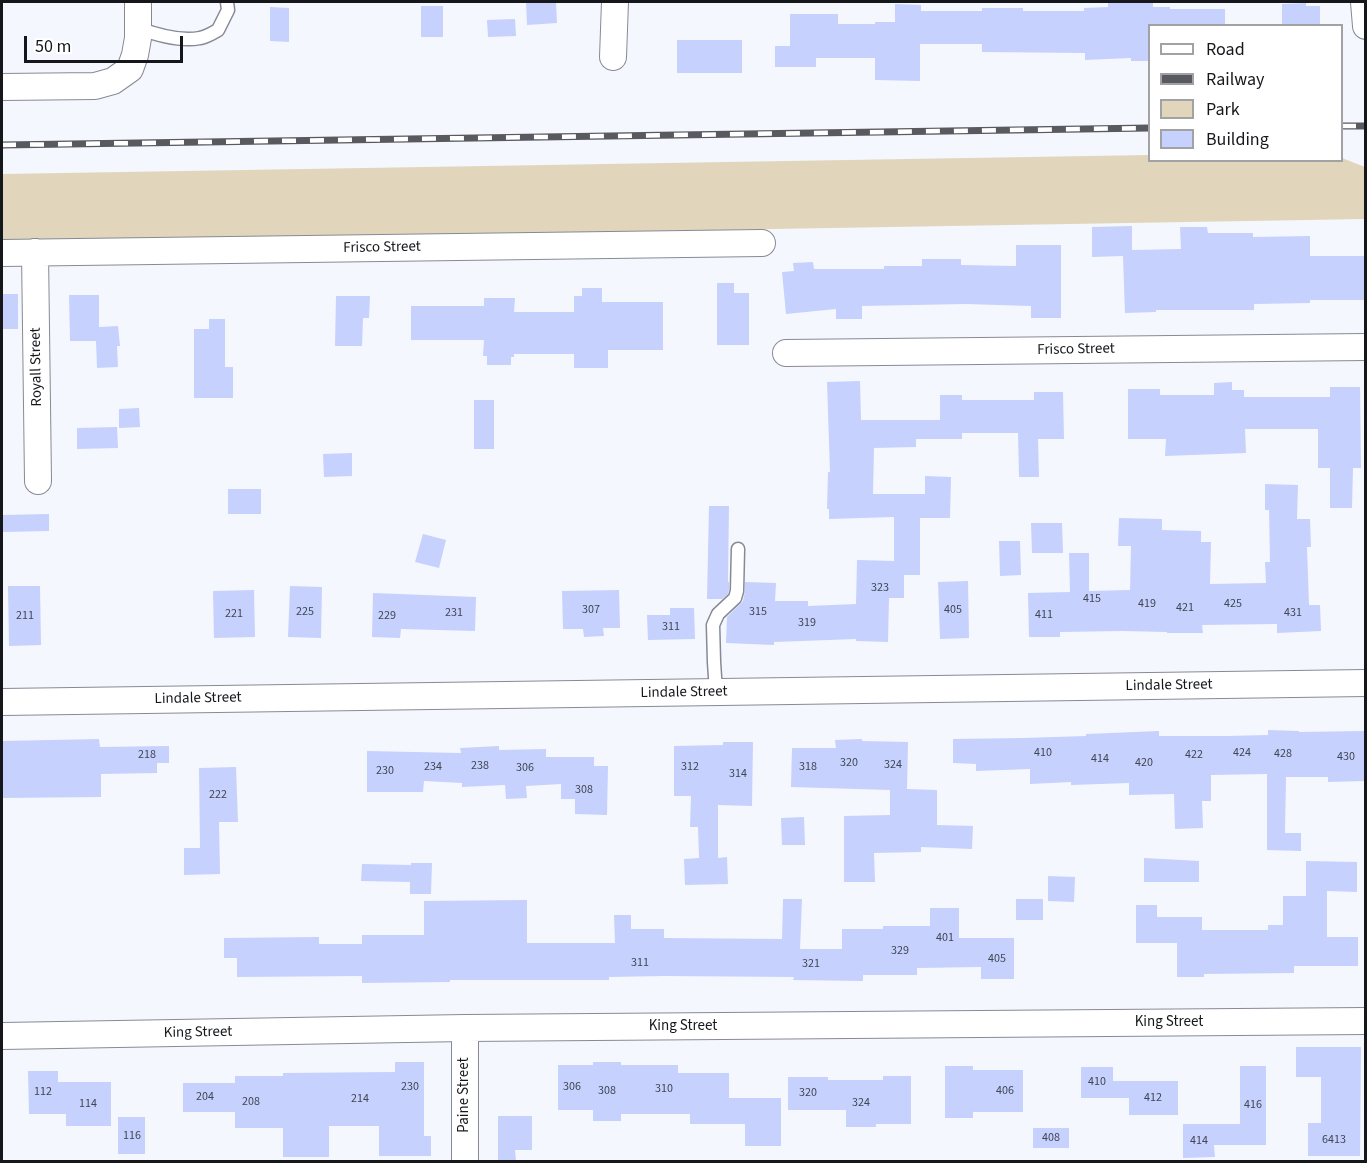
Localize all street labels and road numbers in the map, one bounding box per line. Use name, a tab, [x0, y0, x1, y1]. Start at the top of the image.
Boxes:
street label: Frisco Street	[343, 238, 421, 258]
street label: Royall Street	[27, 327, 47, 407]
street label: Frisco Street	[1037, 340, 1115, 360]
street label: Lindale Street	[1125, 676, 1213, 696]
street label: Lindale Street	[640, 683, 728, 703]
street label: Lindale Street	[154, 689, 242, 709]
street label: King Street	[1135, 1014, 1203, 1032]
street label: King Street	[649, 1018, 717, 1036]
street label: King Street	[163, 1023, 233, 1043]
street label: Paine Street	[456, 1057, 474, 1133]

